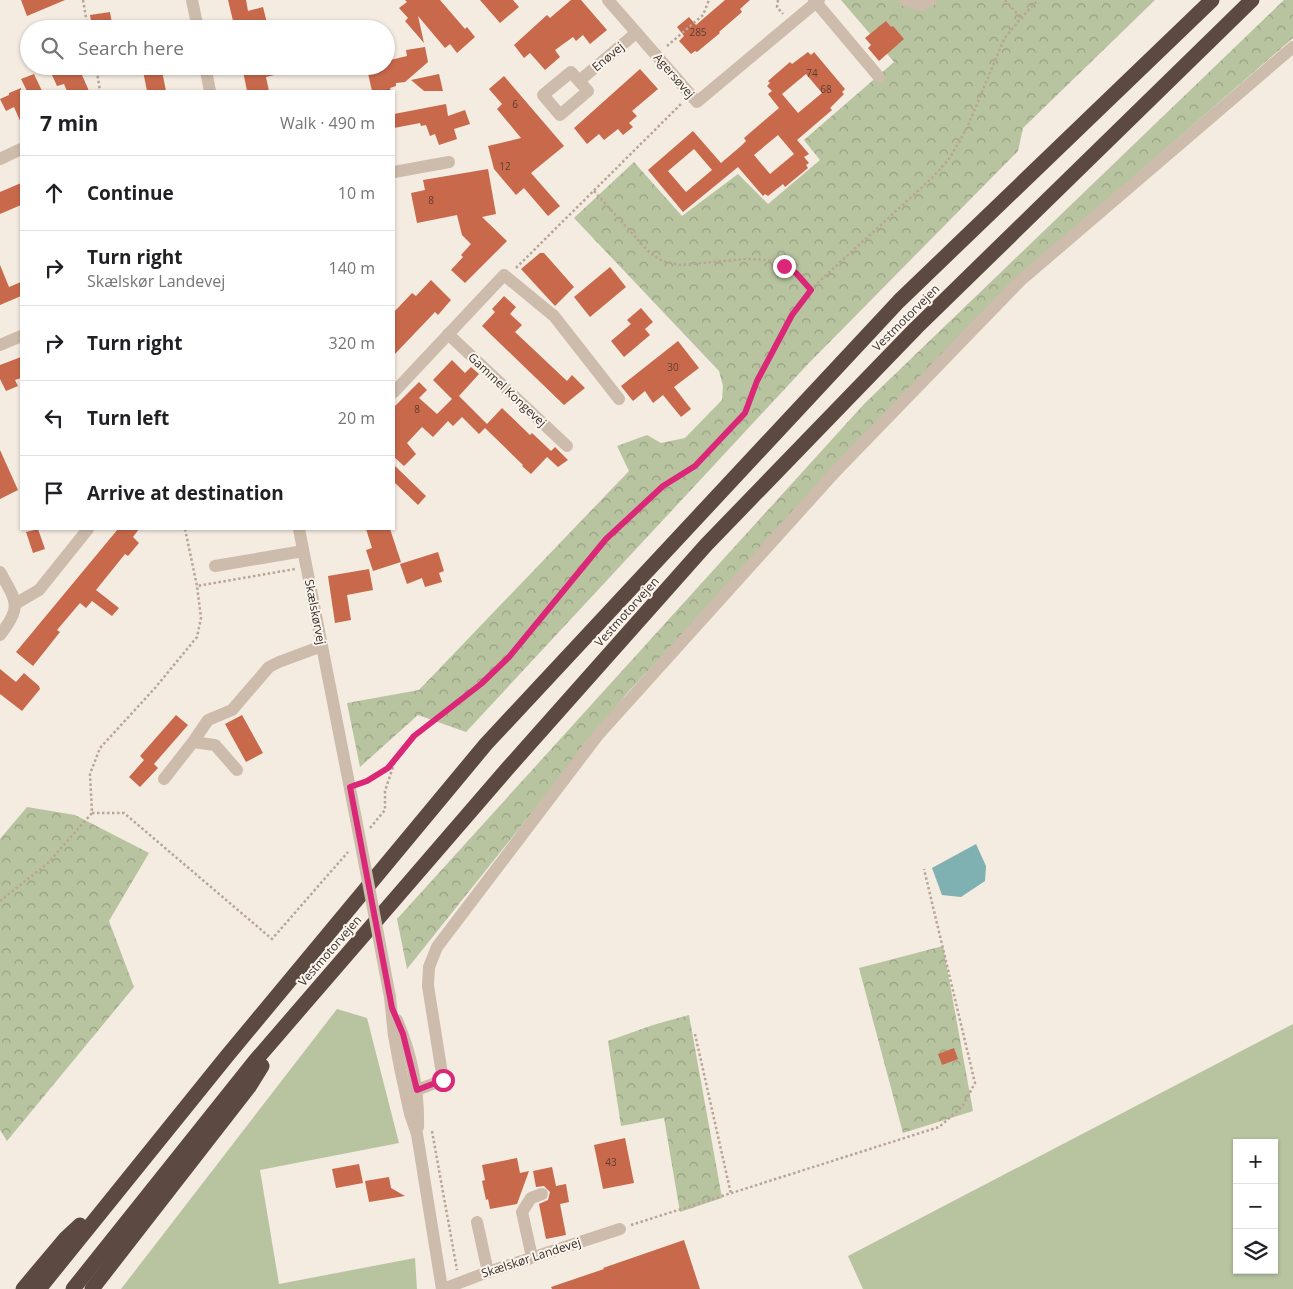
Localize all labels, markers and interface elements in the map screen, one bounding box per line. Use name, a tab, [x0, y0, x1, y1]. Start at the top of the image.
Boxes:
search box	[20, 20, 395, 75]
house number: 285	[689, 25, 707, 39]
icon: search	[38, 34, 66, 62]
text: Search here	[78, 35, 184, 61]
street label: Enøvej	[588, 38, 627, 75]
street label: Agersøvej	[650, 50, 699, 102]
house number: 74	[806, 66, 818, 80]
house number: 68	[820, 82, 832, 96]
house number: 6	[512, 97, 518, 111]
text: 7 min	[40, 109, 98, 137]
text: Walk · 490 m	[280, 112, 375, 134]
house number: 12	[499, 159, 511, 173]
icon: ahead	[40, 179, 68, 207]
text: Continue	[87, 180, 174, 206]
text: 10 m	[338, 182, 375, 204]
house number: 8	[428, 193, 434, 207]
text: Turn right	[87, 244, 182, 270]
icon: right	[40, 254, 68, 282]
route end	[773, 255, 796, 278]
text: 140 m	[329, 257, 375, 279]
text: Skælskør Landevej	[87, 270, 225, 292]
street label: Vestmotorvejen	[868, 280, 943, 355]
icon: right	[40, 329, 68, 357]
text: Turn right	[87, 330, 182, 356]
text: 320 m	[329, 332, 375, 354]
street label: Gammel Kongevej	[464, 349, 550, 430]
house number: 30	[667, 360, 679, 374]
house number: 8	[414, 402, 420, 416]
icon: left	[40, 404, 68, 432]
text: Turn left	[87, 405, 169, 431]
text: 20 m	[338, 407, 375, 429]
icon: arrive	[40, 479, 68, 507]
text: Arrive at destination	[87, 480, 284, 506]
street label: Vestmotorvejen	[591, 573, 663, 650]
street label: Skælskørvej	[301, 578, 330, 646]
street label: Vestmotorvejen	[294, 912, 365, 990]
route start	[432, 1069, 455, 1092]
map controls	[1233, 1139, 1278, 1274]
button: +	[1233, 1139, 1278, 1184]
house number: 43	[605, 1155, 617, 1169]
button: −	[1233, 1184, 1278, 1229]
button: layers	[1233, 1229, 1278, 1274]
street label: Skælskør Landevej	[479, 1233, 583, 1282]

